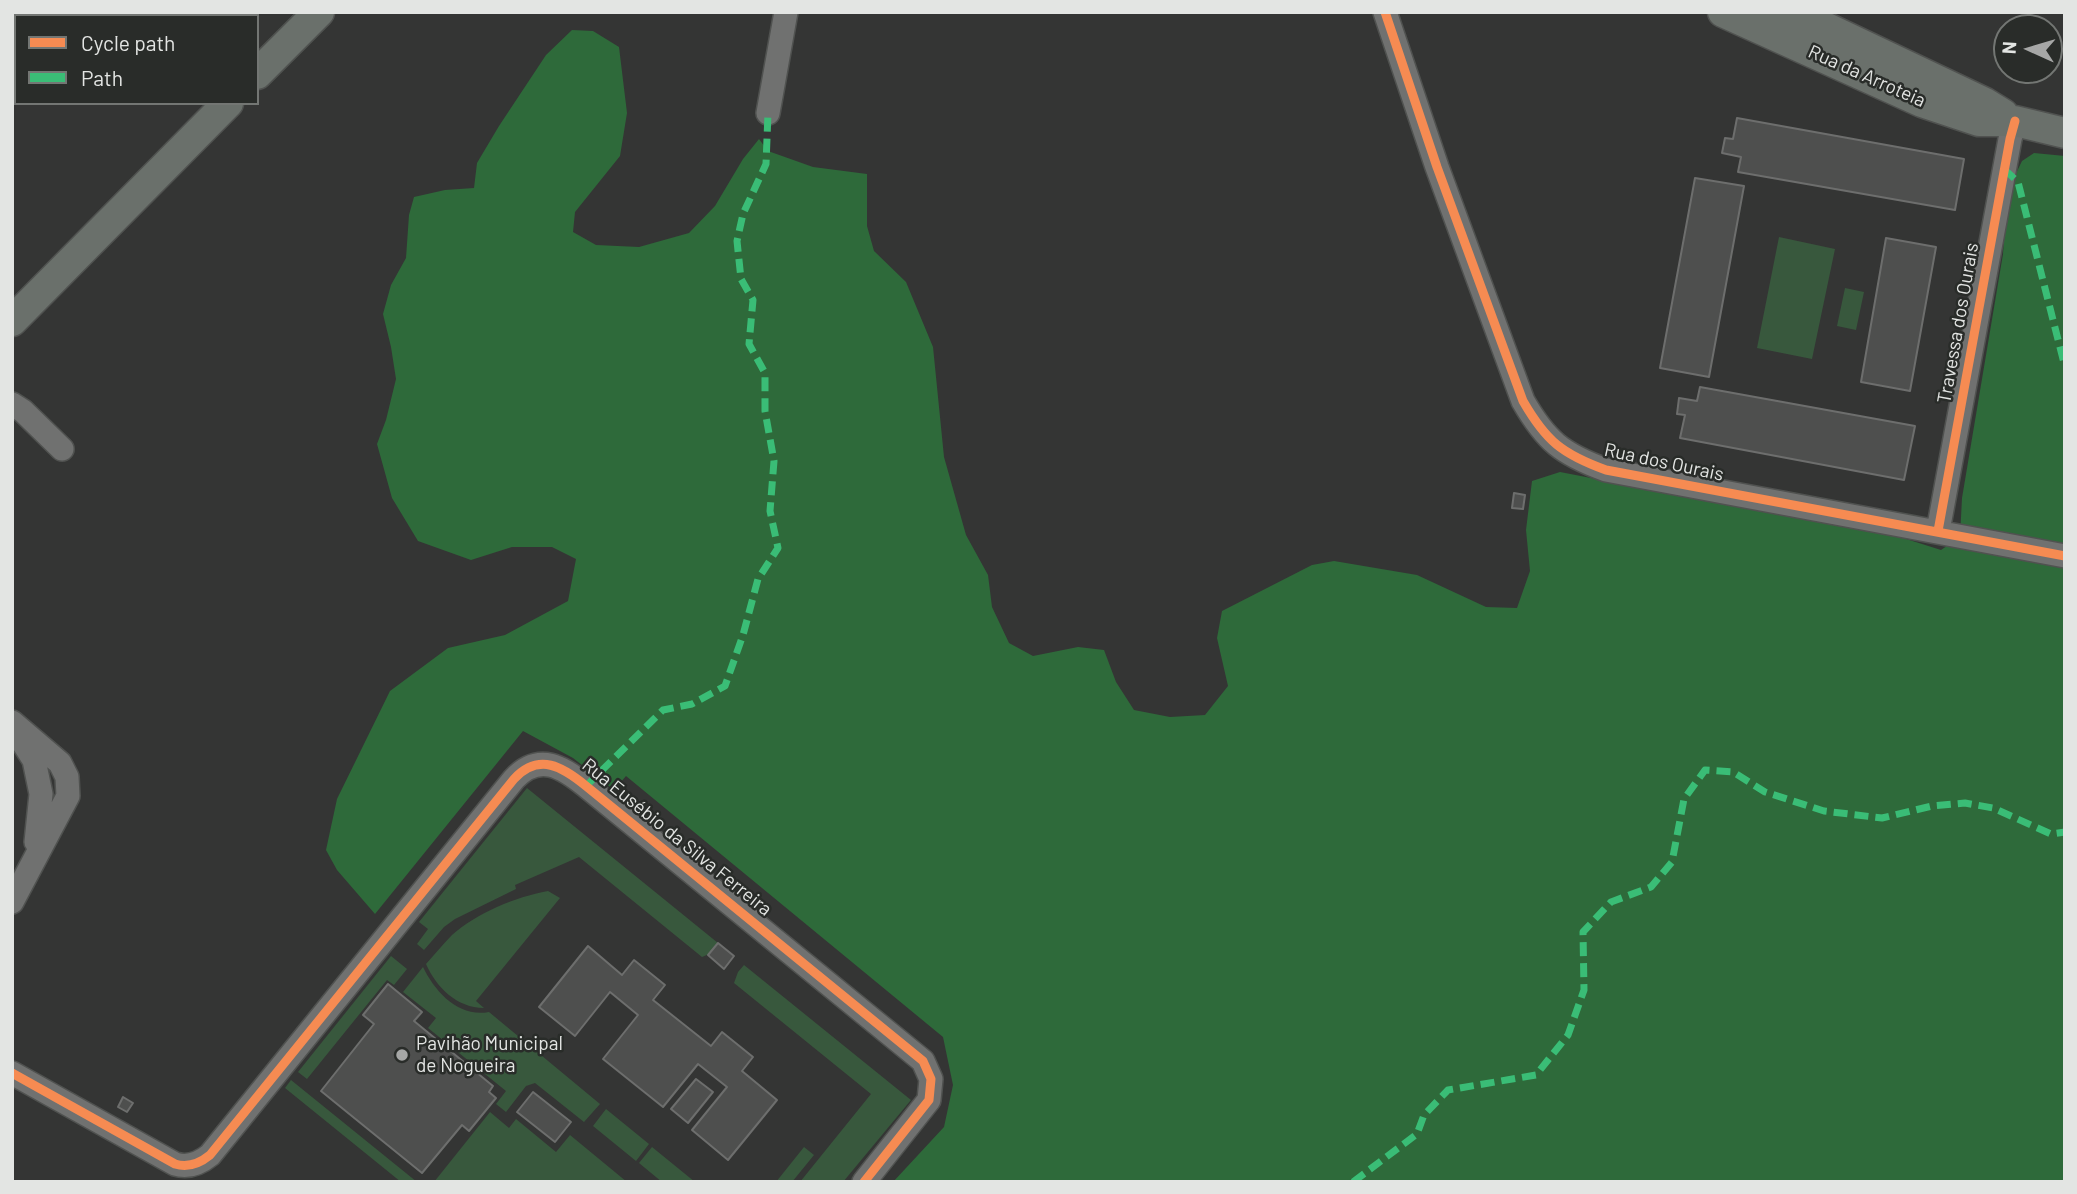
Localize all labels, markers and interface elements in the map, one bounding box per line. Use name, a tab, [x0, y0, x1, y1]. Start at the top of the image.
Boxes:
legend	[14, 14, 259, 105]
north arrow	[1993, 14, 2063, 84]
text: Cycle path	[81, 30, 175, 55]
street label: Rua da Arroteia	[1805, 40, 1929, 112]
text: N	[1997, 41, 2020, 55]
text: Path	[81, 65, 123, 90]
street label: Travessa dos Ourais	[1933, 241, 1983, 405]
street label: Rua dos Ourais	[1602, 438, 1726, 486]
street label: Rua Eusébio da Silva Ferreira	[577, 753, 777, 921]
place label: Pavihão Municipal de Nogueira	[416, 1033, 563, 1077]
marker: Pavihão Municipal de Nogueira	[394, 1047, 410, 1063]

